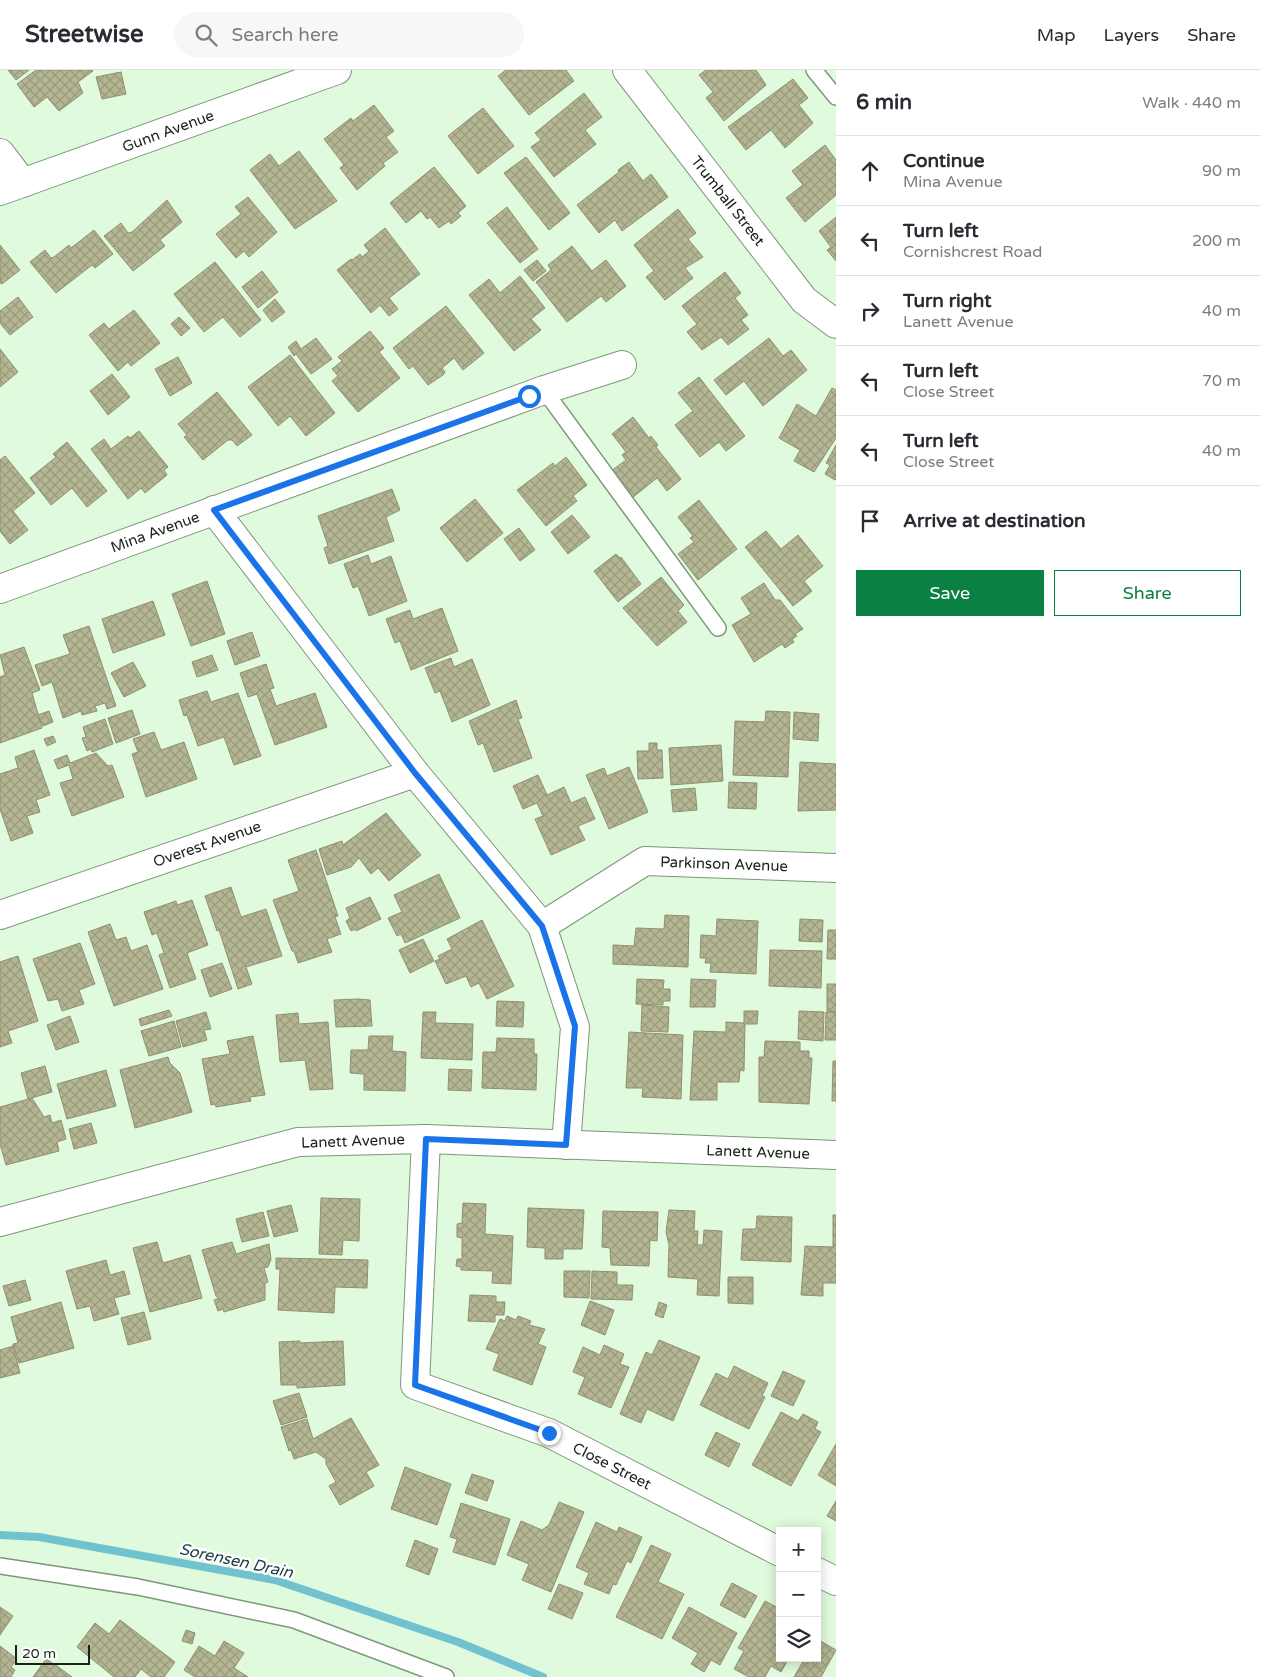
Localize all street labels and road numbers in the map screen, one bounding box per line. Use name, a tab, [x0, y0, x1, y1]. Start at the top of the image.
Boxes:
street label: Gunn Avenue	[120, 106, 216, 156]
street label: Trumball Street	[687, 153, 769, 250]
street label: Mina Avenue	[108, 508, 202, 556]
street label: Overest Avenue	[151, 817, 263, 871]
street label: Parkinson Avenue	[660, 853, 788, 875]
street label: Lanett Avenue	[301, 1130, 405, 1152]
street label: Lanett Avenue	[706, 1141, 810, 1163]
street label: Close Street	[570, 1439, 655, 1494]

